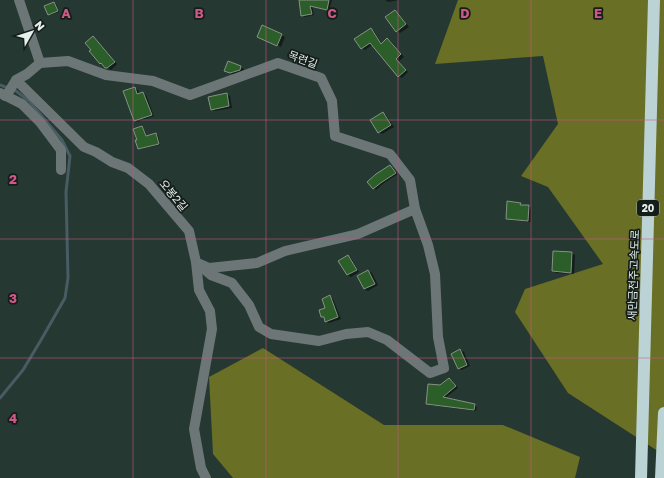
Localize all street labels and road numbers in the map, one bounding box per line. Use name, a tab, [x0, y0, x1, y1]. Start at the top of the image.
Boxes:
street label: 목련길	[287, 48, 319, 70]
street label: 오봉2길	[157, 177, 191, 213]
road number: 20	[637, 200, 659, 216]
street label: 새만금전주고속도로	[625, 229, 641, 321]

